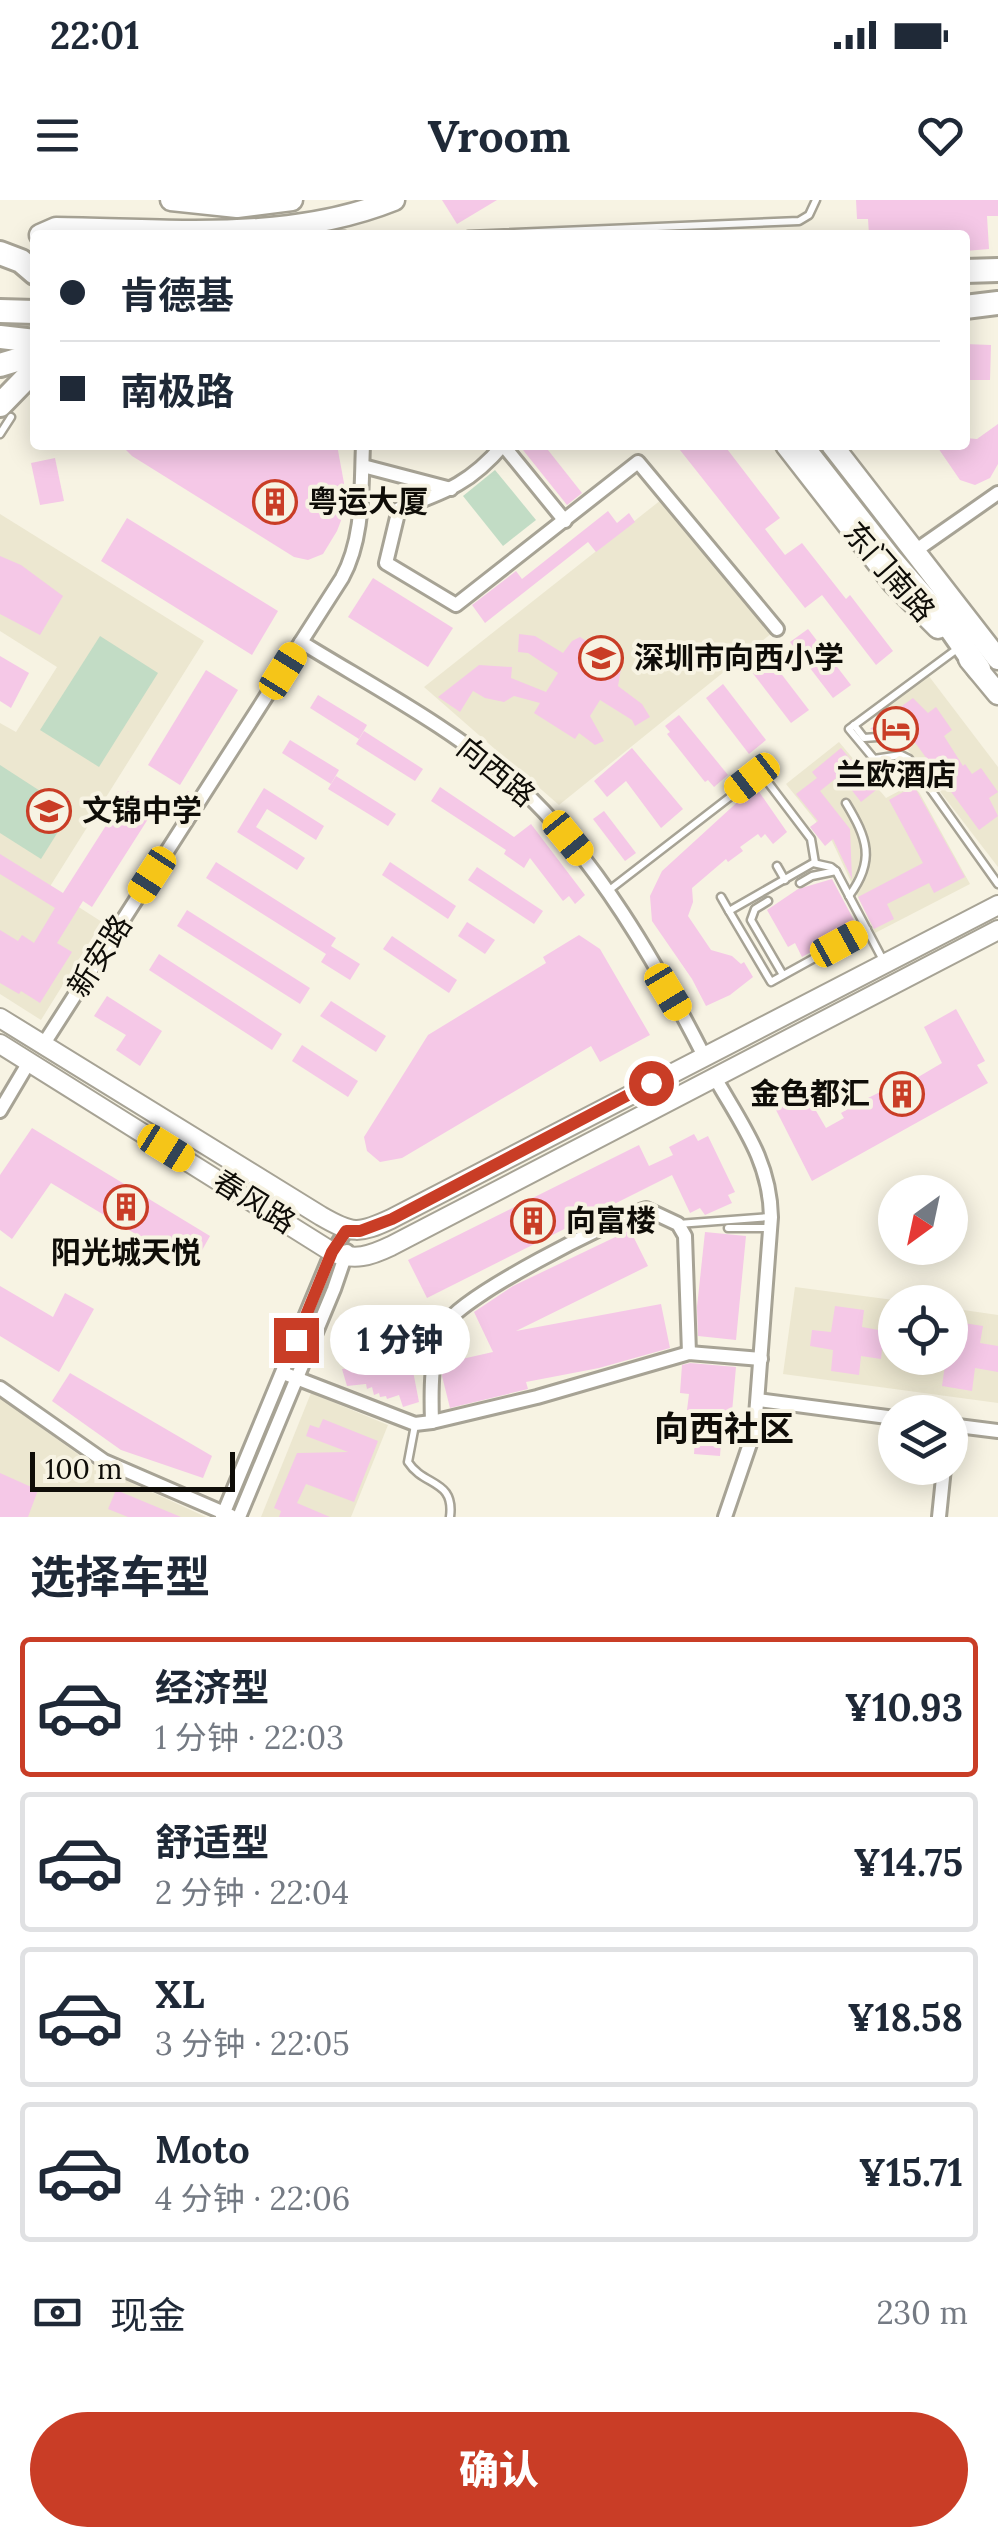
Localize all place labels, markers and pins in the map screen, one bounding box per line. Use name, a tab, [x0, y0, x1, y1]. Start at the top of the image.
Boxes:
building icon: 粤运大厦	[252, 479, 298, 525]
place label: 粤运大厦	[308, 482, 428, 520]
school or university icon: 深圳市向西小学	[578, 635, 624, 681]
place label: 深圳市向西小学	[634, 638, 844, 676]
hotel icon: 兰欧酒店	[873, 706, 919, 752]
place label: 兰欧酒店	[836, 755, 956, 793]
school or university icon: 文锦中学	[26, 788, 72, 834]
place label: 文锦中学	[82, 791, 202, 829]
building icon: 金色都汇	[879, 1071, 925, 1117]
place label: 金色都汇	[750, 1074, 870, 1112]
building icon: 阳光城天悦	[103, 1184, 149, 1230]
building icon: 向富楼	[510, 1198, 556, 1244]
place label: 向富楼	[566, 1201, 656, 1239]
place label: 阳光城天悦	[51, 1233, 201, 1271]

